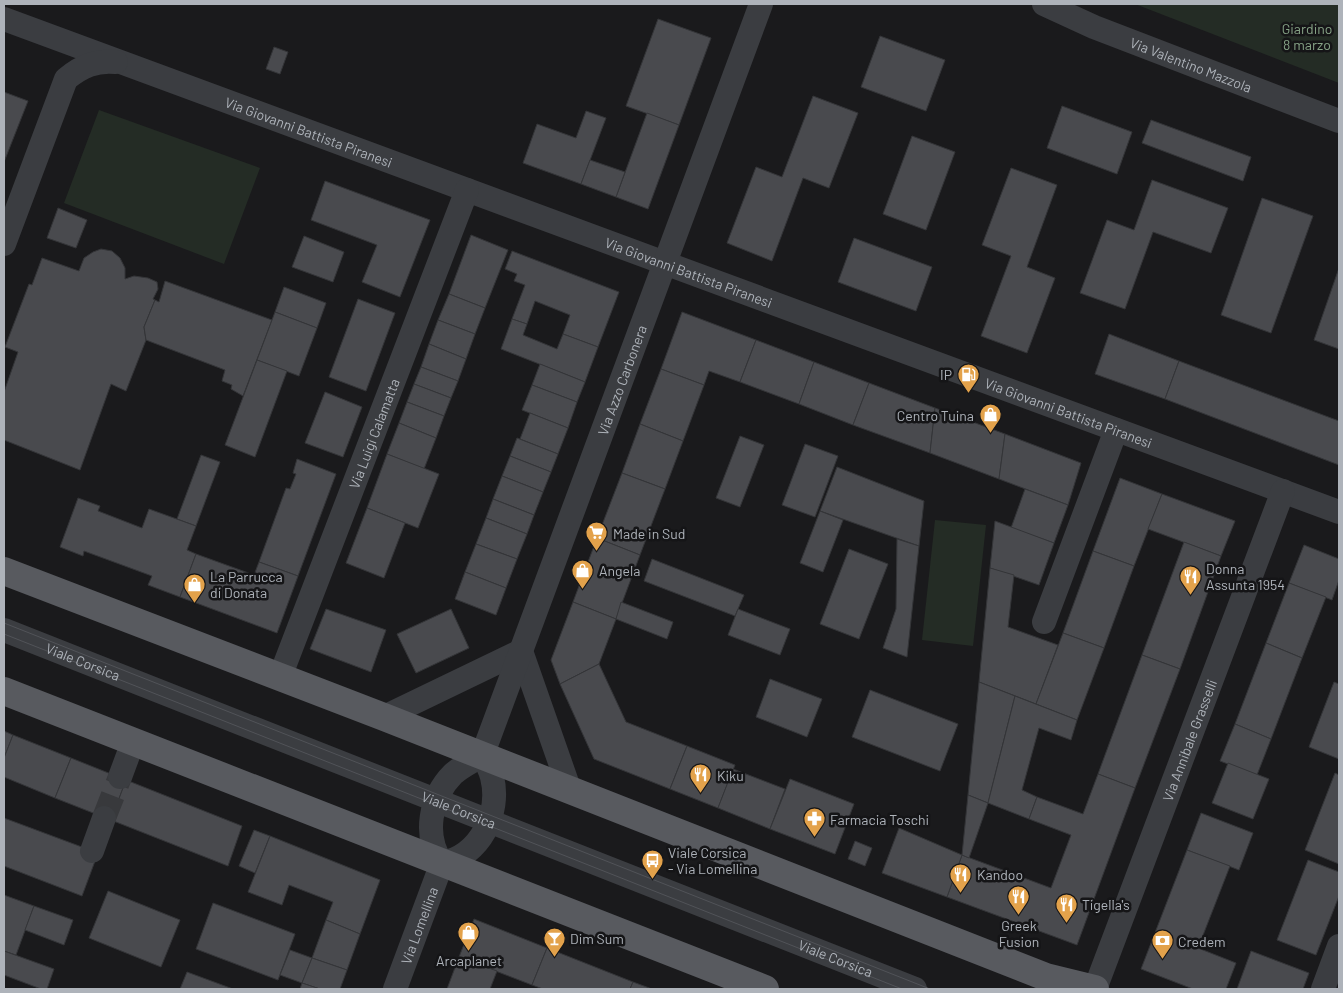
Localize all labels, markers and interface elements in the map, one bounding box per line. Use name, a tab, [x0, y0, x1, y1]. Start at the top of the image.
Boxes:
park label: Giardino 8 marzo	[1282, 20, 1332, 53]
street label: Via Valentino Mazzola	[1128, 33, 1254, 95]
street label: Via Giovanni Battista Piranesi	[223, 93, 395, 170]
street label: Via Giovanni Battista Piranesi	[603, 233, 775, 311]
street label: Via Azzo Carbonera	[593, 323, 650, 437]
fuel station icon: IP	[956, 362, 980, 393]
place label: IP	[940, 366, 952, 383]
street label: Via Giovanni Battista Piranesi	[983, 374, 1155, 451]
street label: Via Luigi Calamatta	[345, 376, 402, 491]
shop icon: Centro Tuina	[978, 403, 1002, 434]
place label: Centro Tuina	[897, 407, 974, 424]
supermarket icon: Made in Sud	[585, 521, 609, 552]
place label: Made in Sud	[613, 525, 685, 542]
shop icon: Angela	[571, 558, 595, 589]
place label: Donna Assunta 1954	[1206, 560, 1285, 593]
place label: Angela	[599, 562, 640, 579]
restaurant icon: Donna Assunta 1954	[1178, 564, 1202, 595]
place label: La Parrucca di Donata	[210, 568, 283, 601]
shop icon: La Parrucca di Donata	[182, 572, 206, 603]
street label: Viale Corsica	[43, 639, 123, 683]
street label: Via Annibale Grasselli	[1158, 677, 1220, 803]
restaurant icon: Kiku	[689, 763, 713, 794]
place label: Kiku	[717, 767, 744, 784]
street label: Viale Corsica	[419, 787, 499, 832]
pharmacy icon: Farmacia Toschi	[802, 807, 826, 838]
place label: Farmacia Toschi	[830, 811, 929, 828]
place label: Viale Corsica - Via Lomellina	[668, 844, 757, 877]
bus stop icon: Viale Corsica - Via Lomellina	[640, 848, 664, 879]
restaurant icon: Kandoo	[949, 862, 973, 893]
place label: Kandoo	[977, 866, 1023, 883]
street label: Via Lomellina	[397, 884, 441, 966]
restaurant icon: Greek Fusion	[1007, 885, 1031, 916]
restaurant icon: Tigella's	[1054, 892, 1078, 923]
place label: Tigella's	[1082, 896, 1130, 913]
place label: Greek Fusion	[999, 917, 1039, 950]
shop icon: Arcaplanet	[457, 920, 481, 951]
bar icon: Dim Sum	[542, 926, 566, 957]
bank icon: Credem	[1150, 929, 1174, 960]
place label: Dim Sum	[570, 930, 624, 947]
place label: Credem	[1178, 933, 1226, 950]
street label: Viale Corsica	[796, 935, 875, 980]
place label: Arcaplanet	[436, 952, 502, 969]

